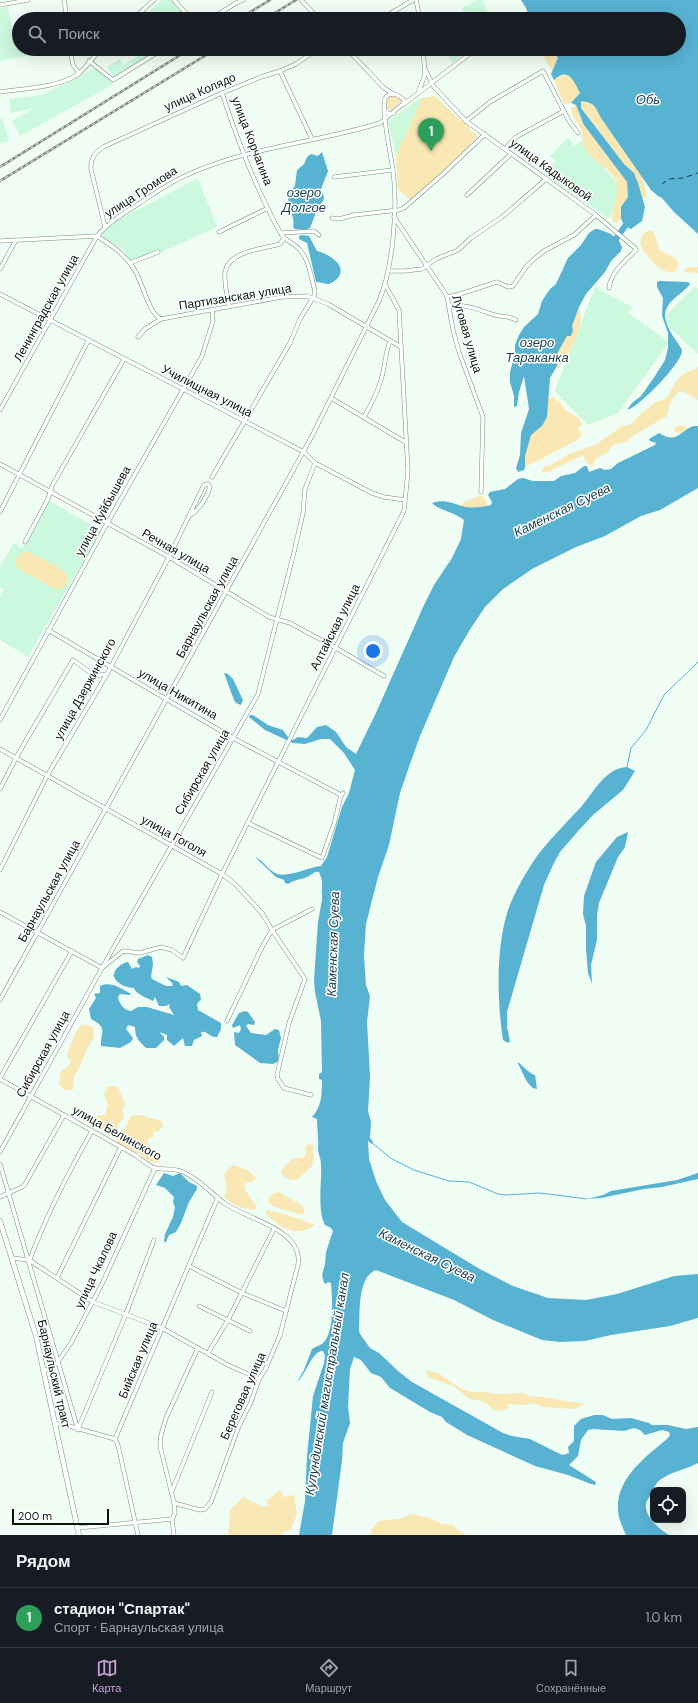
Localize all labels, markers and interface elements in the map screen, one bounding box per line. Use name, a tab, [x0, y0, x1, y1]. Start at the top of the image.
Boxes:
search box	[12, 12, 686, 56]
icon: search	[26, 23, 48, 45]
text: Поиск	[58, 24, 100, 44]
street label: улица Колядо	[162, 69, 239, 115]
water label: Обь	[636, 91, 660, 108]
street label: улица Корчагина	[228, 94, 276, 188]
pin: 1	[418, 118, 444, 151]
street label: улица Кадыковой	[507, 135, 595, 205]
street label: улица Громова	[102, 162, 181, 221]
water label: озеро Долгое	[280, 184, 326, 216]
street label: Ленинградская улица	[10, 251, 82, 364]
street label: Партизанская улица	[178, 280, 293, 314]
street label: Луговая улица	[448, 293, 486, 375]
water label: озеро Тараканка	[505, 334, 569, 366]
street label: Училищная улица	[159, 361, 256, 421]
street label: улица Куйбышева	[72, 463, 135, 559]
water label: Каменская Суева	[511, 479, 613, 541]
street label: Речная улица	[139, 525, 213, 577]
street label: Барнаульская улица	[172, 553, 242, 661]
street label: Алтайская улица	[306, 581, 364, 673]
street label: улица Дзержинского	[50, 635, 120, 743]
your location	[363, 641, 383, 661]
street label: улица Никитина	[135, 665, 221, 723]
street label: Сибирская улица	[171, 726, 233, 818]
street label: улица Гоголя	[138, 811, 210, 861]
street label: Барнаульская улица	[14, 837, 84, 945]
water label: Каменская Суева	[323, 891, 343, 997]
street label: Сибирская улица	[13, 1008, 74, 1100]
street label: улица Белинского	[70, 1102, 165, 1164]
water label: Каменская Суева	[376, 1224, 478, 1286]
street label: улица Чкалова	[71, 1229, 121, 1311]
water label: Кулундинский магистральный канал	[301, 1271, 353, 1496]
street label: Барнаульский тракт	[34, 1318, 74, 1430]
street label: Бийская улица	[115, 1319, 162, 1401]
street label: Береговая улица	[217, 1349, 270, 1442]
map controls	[650, 1487, 686, 1523]
button: locate	[650, 1487, 686, 1523]
scale bar	[12, 1507, 109, 1526]
text: 200 m	[18, 1509, 52, 1523]
text: Рядом	[16, 1550, 71, 1572]
text: стадион "Спартак"	[54, 1599, 190, 1619]
text: 1	[27, 1609, 31, 1626]
text: 1.0 km	[645, 1609, 682, 1626]
text: Спорт · Барнаульская улица	[54, 1619, 224, 1636]
tab: Карта	[92, 1657, 121, 1695]
tab: Маршрут	[305, 1657, 352, 1695]
tab: Сохранённые	[536, 1657, 606, 1695]

